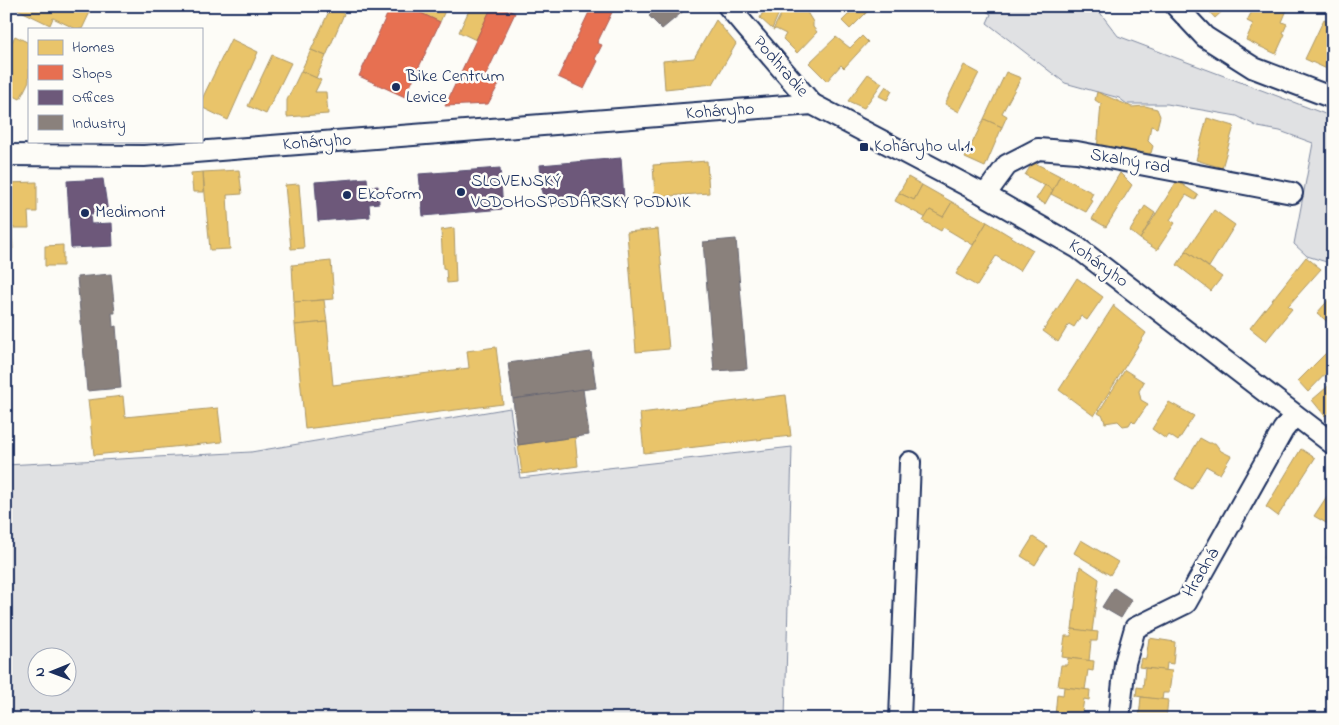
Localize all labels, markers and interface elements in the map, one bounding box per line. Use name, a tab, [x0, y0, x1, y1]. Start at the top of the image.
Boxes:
legend	[28, 28, 202, 142]
street label: Podhradie	[746, 31, 815, 104]
text: Homes	[72, 37, 115, 59]
text: Shops	[72, 63, 112, 85]
place label: Bike Centrum Levice	[405, 64, 504, 111]
marker: Bike Centrum Levice	[390, 81, 402, 93]
text: Offices	[72, 87, 114, 109]
street label: Koháryho	[685, 97, 755, 127]
text: Industry	[72, 113, 126, 136]
street label: Koháryho	[282, 128, 352, 158]
place label: Koháryho ul.1.	[874, 134, 974, 160]
marker: Koháryho ul.1.	[858, 141, 870, 153]
street label: Skalný rad	[1088, 142, 1172, 182]
place label: SLOVENSKÝ VODOHOSPODÁRSKY PODNIK	[470, 169, 691, 216]
place label: Ekoform	[357, 182, 421, 208]
marker: SLOVENSKÝ VODOHOSPODÁRSKY PODNIK	[455, 186, 467, 198]
marker: Ekoform	[341, 189, 353, 201]
place label: Medimont	[95, 200, 166, 226]
marker: Medimont	[79, 207, 91, 219]
street label: Koháryho	[1063, 233, 1133, 295]
street label: Hradná	[1177, 543, 1227, 603]
north arrow	[28, 648, 78, 698]
text: N	[30, 667, 51, 677]

